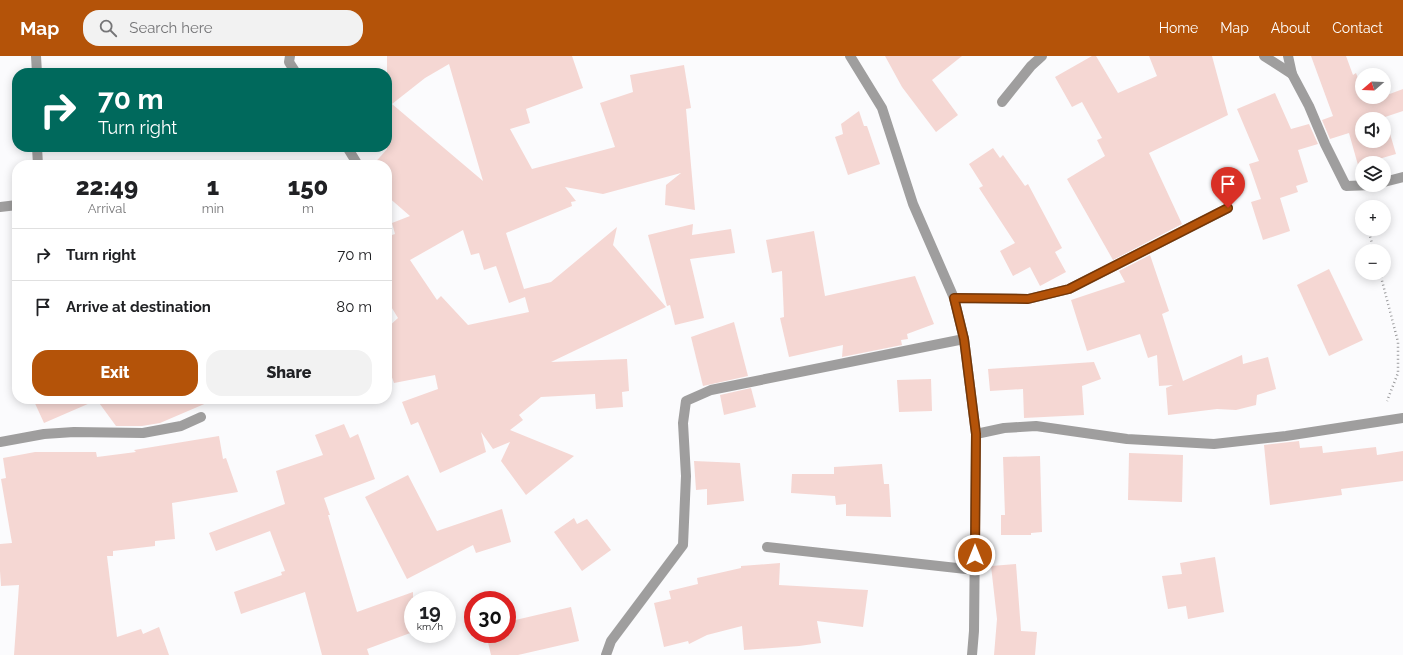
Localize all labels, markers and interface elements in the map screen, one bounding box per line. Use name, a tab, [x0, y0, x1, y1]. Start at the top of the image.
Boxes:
search box	[83, 10, 363, 46]
text: Map	[20, 17, 59, 39]
icon: search	[97, 17, 119, 39]
text: Search here	[129, 19, 213, 37]
text: Home	[1159, 20, 1198, 36]
text: Map	[1220, 20, 1249, 36]
text: About	[1271, 20, 1310, 36]
text: Contact	[1332, 20, 1383, 36]
north arrow	[1355, 68, 1391, 104]
map controls	[1355, 68, 1391, 280]
text: 70 m	[98, 83, 164, 116]
icon: right	[32, 84, 84, 136]
button: sound	[1355, 112, 1391, 148]
text: Turn right	[98, 117, 177, 138]
button: layers	[1355, 156, 1391, 192]
pin	[1211, 167, 1245, 208]
text: 22:49	[76, 172, 138, 201]
text: 1	[207, 172, 219, 201]
text: 150	[288, 172, 328, 201]
icon: arrive	[1217, 173, 1239, 195]
button: +	[1355, 200, 1391, 236]
text: Arrival	[88, 201, 126, 216]
text: min	[202, 201, 224, 216]
text: m	[302, 201, 314, 216]
icon: right	[32, 244, 54, 266]
button: −	[1355, 244, 1391, 280]
text: Turn right	[66, 246, 136, 264]
text: 70 m	[337, 246, 372, 264]
icon: arrive	[32, 296, 54, 318]
text: Arrive at destination	[66, 298, 211, 316]
text: 80 m	[336, 298, 372, 316]
button: Exit	[32, 350, 198, 396]
button: Share	[206, 350, 372, 396]
position arrow	[954, 534, 996, 576]
speed limit sign: 30	[464, 591, 516, 643]
text: 19	[419, 600, 441, 624]
text: km/h	[417, 621, 443, 632]

